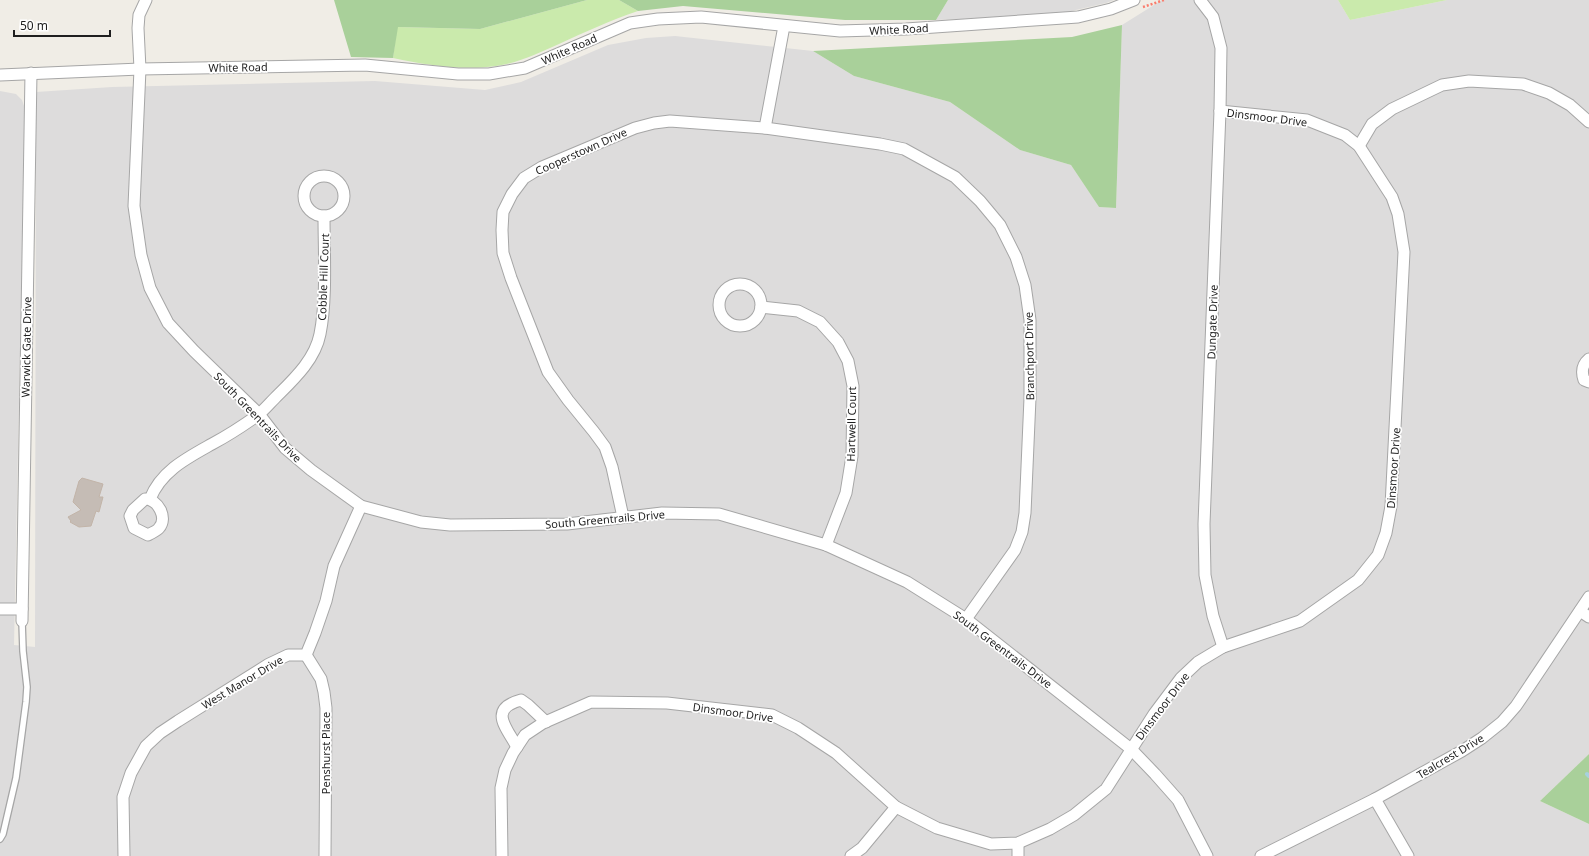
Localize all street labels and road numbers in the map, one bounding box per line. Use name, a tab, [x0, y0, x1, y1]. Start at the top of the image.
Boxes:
street label: White Road	[869, 20, 929, 38]
street label: White Road	[539, 30, 599, 68]
street label: White Road	[208, 59, 268, 75]
street label: Dinsmoor Drive	[1226, 105, 1308, 129]
street label: Cooperstown Drive	[533, 124, 629, 178]
street label: Cobble Hill Court	[314, 233, 332, 321]
street label: Dungate Drive	[1203, 284, 1221, 360]
street label: Warwick Gate Drive	[18, 297, 34, 397]
street label: Branchport Drive	[1021, 312, 1037, 400]
street label: South Greentrails Drive	[211, 369, 305, 465]
street label: Hartwell Court	[843, 386, 859, 462]
street label: Dinsmoor Drive	[1383, 427, 1403, 509]
street label: South Greentrails Drive	[545, 506, 665, 532]
street label: South Greentrails Drive	[951, 607, 1055, 691]
street label: West Manor Drive	[198, 652, 286, 712]
street label: Dinsmoor Drive	[1132, 669, 1192, 743]
street label: Dinsmoor Drive	[692, 699, 774, 725]
street label: Penshurst Place	[318, 712, 333, 794]
street label: Tealcrest Drive	[1414, 730, 1486, 782]

